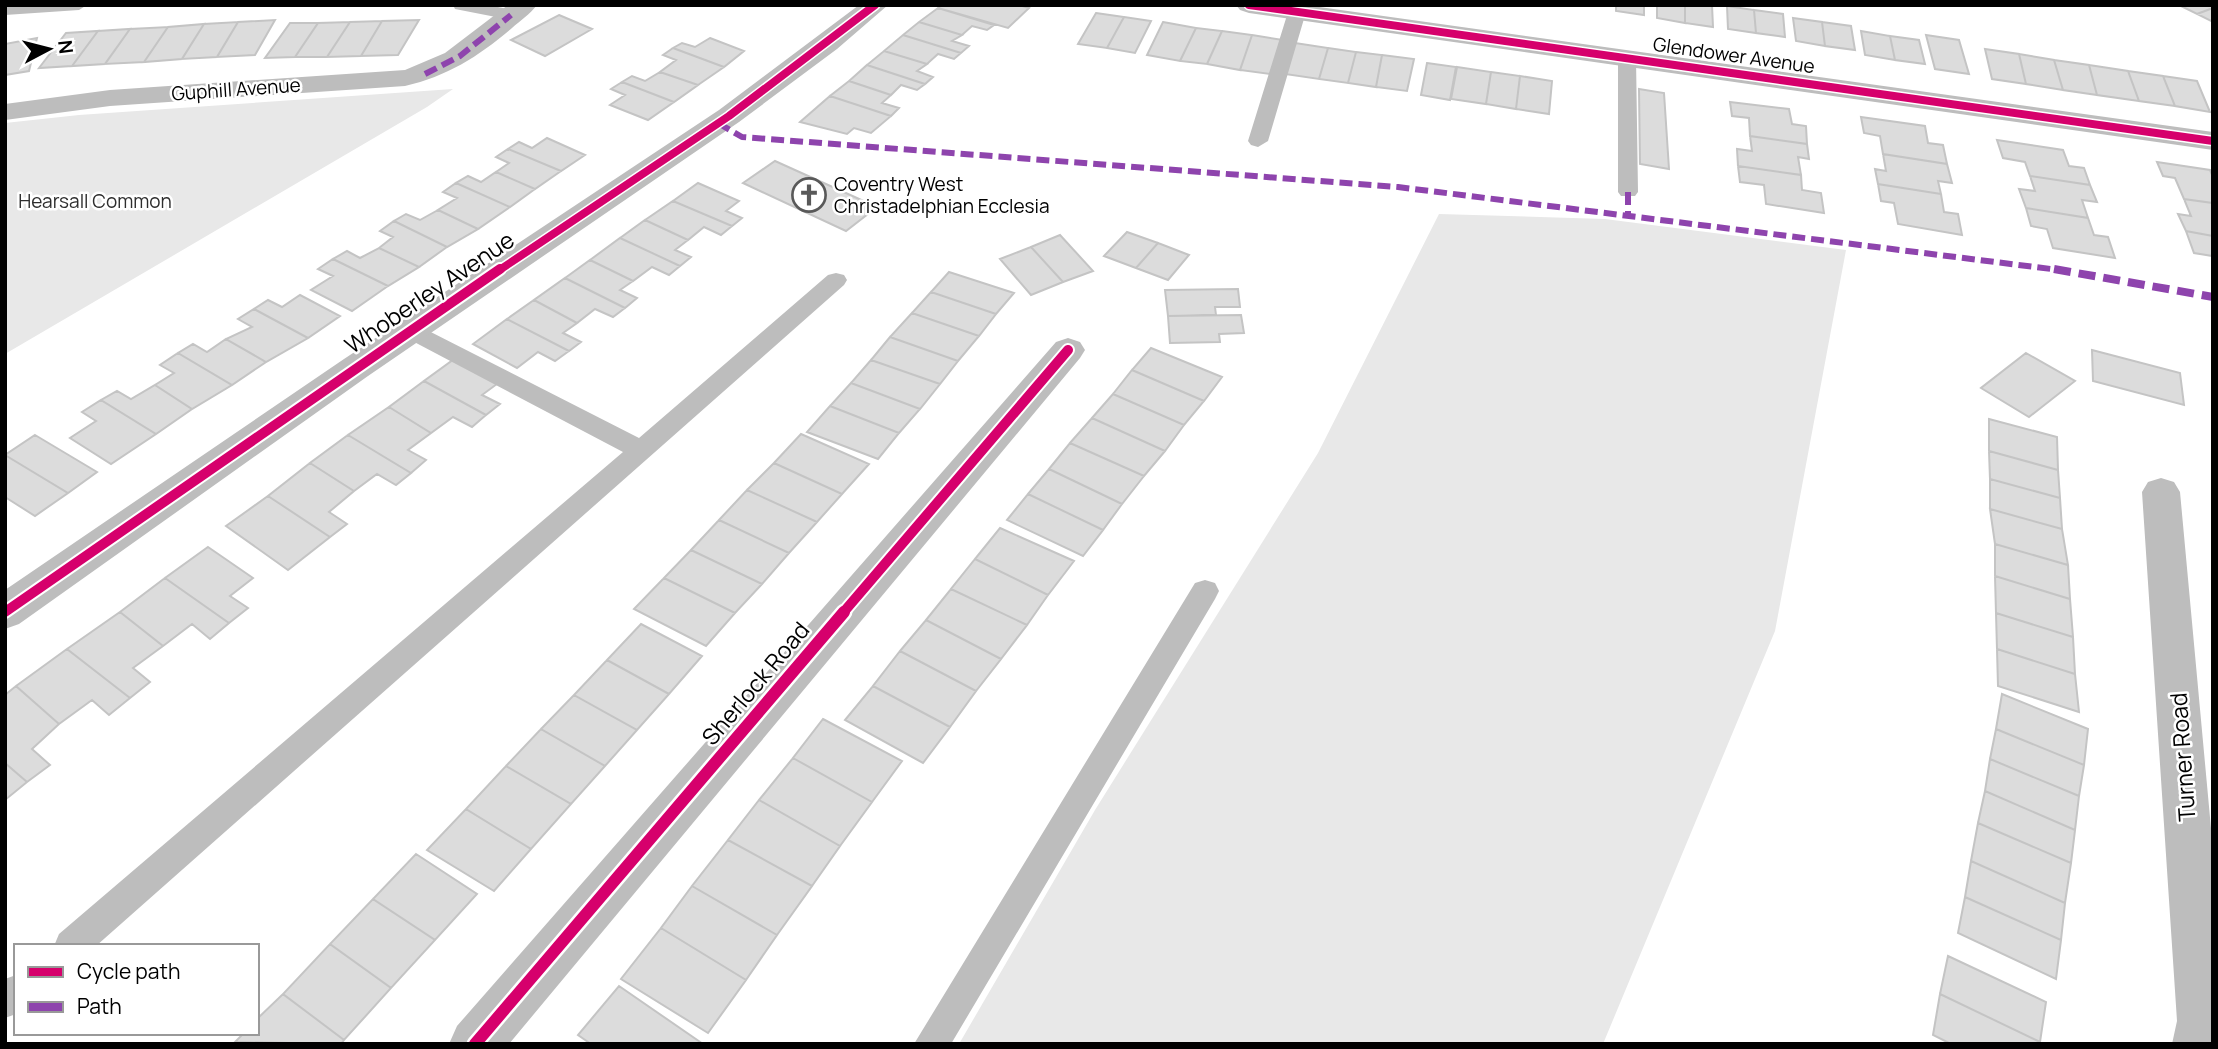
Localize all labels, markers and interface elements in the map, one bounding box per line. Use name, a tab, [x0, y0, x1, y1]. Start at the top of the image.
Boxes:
north arrow	[14, 14, 84, 84]
street label: Glendower Avenue	[1651, 31, 1817, 79]
text: N	[52, 39, 80, 55]
street label: Guphill Avenue	[171, 72, 301, 106]
place label: Coventry West Christadelphian Ecclesia	[834, 171, 1050, 219]
church icon: Coventry West Christadelphian Ecclesia	[790, 176, 828, 214]
park label: Hearsall Common	[18, 188, 172, 214]
street label: Whoberley Avenue	[338, 223, 520, 361]
street label: Sherlock Road	[694, 615, 816, 751]
street label: Turner Road	[2162, 692, 2202, 822]
legend	[14, 944, 259, 1035]
text: Cycle path	[77, 957, 180, 985]
text: Path	[77, 992, 122, 1020]

